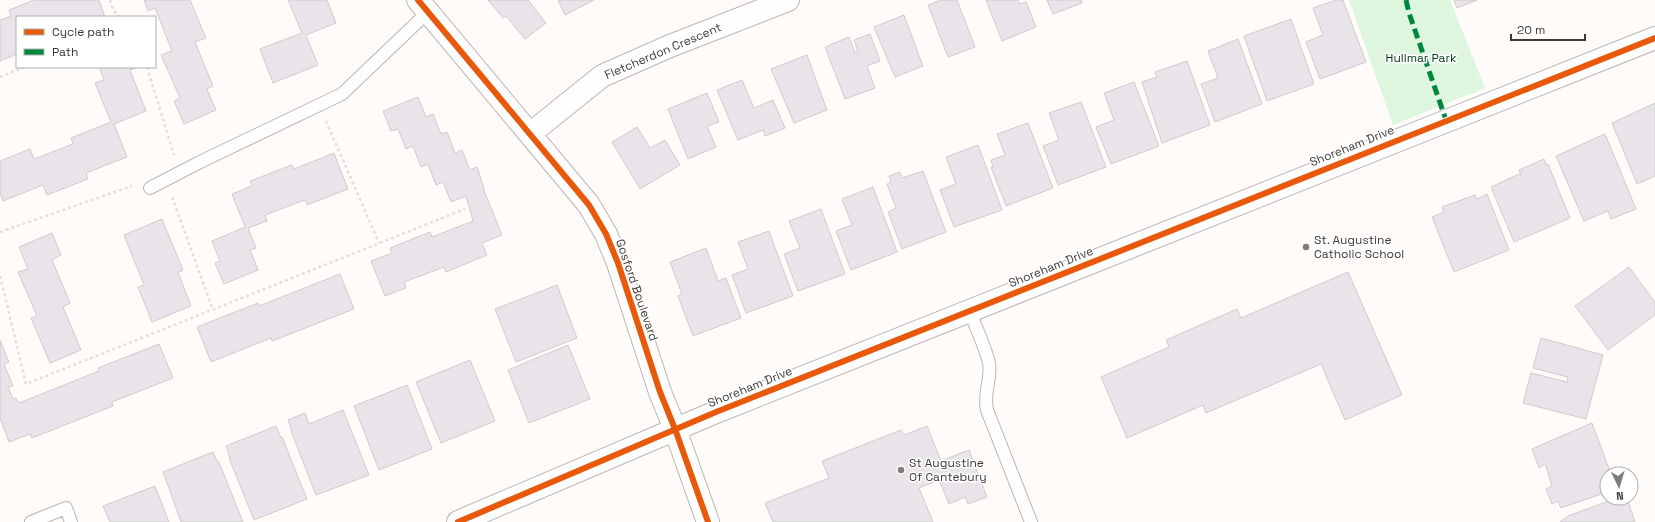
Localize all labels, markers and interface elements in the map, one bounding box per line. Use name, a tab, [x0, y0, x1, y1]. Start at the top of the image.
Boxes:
legend	[16, 16, 156, 68]
scale bar	[1511, 16, 1585, 42]
street label: Fletcherdon Crescent	[602, 19, 724, 83]
text: 20 m	[1517, 22, 1545, 38]
text: Cycle path	[52, 24, 114, 40]
text: Path	[52, 44, 78, 60]
park label: Hullmar Park	[1386, 50, 1457, 66]
street label: Shoreham Drive	[1307, 122, 1397, 170]
place label: St. Augustine Catholic School	[1314, 232, 1404, 262]
street label: Gosford Boulevard	[612, 237, 662, 343]
marker: St. Augustine Catholic School	[1301, 242, 1311, 252]
street label: Shoreham Drive	[1006, 243, 1096, 291]
street label: Shoreham Drive	[705, 363, 795, 411]
place label: St Augustine Of Cantebury	[909, 455, 987, 485]
marker: St Augustine Of Cantebury	[896, 465, 906, 475]
north arrow	[1599, 466, 1639, 506]
text: N	[1616, 489, 1624, 503]

